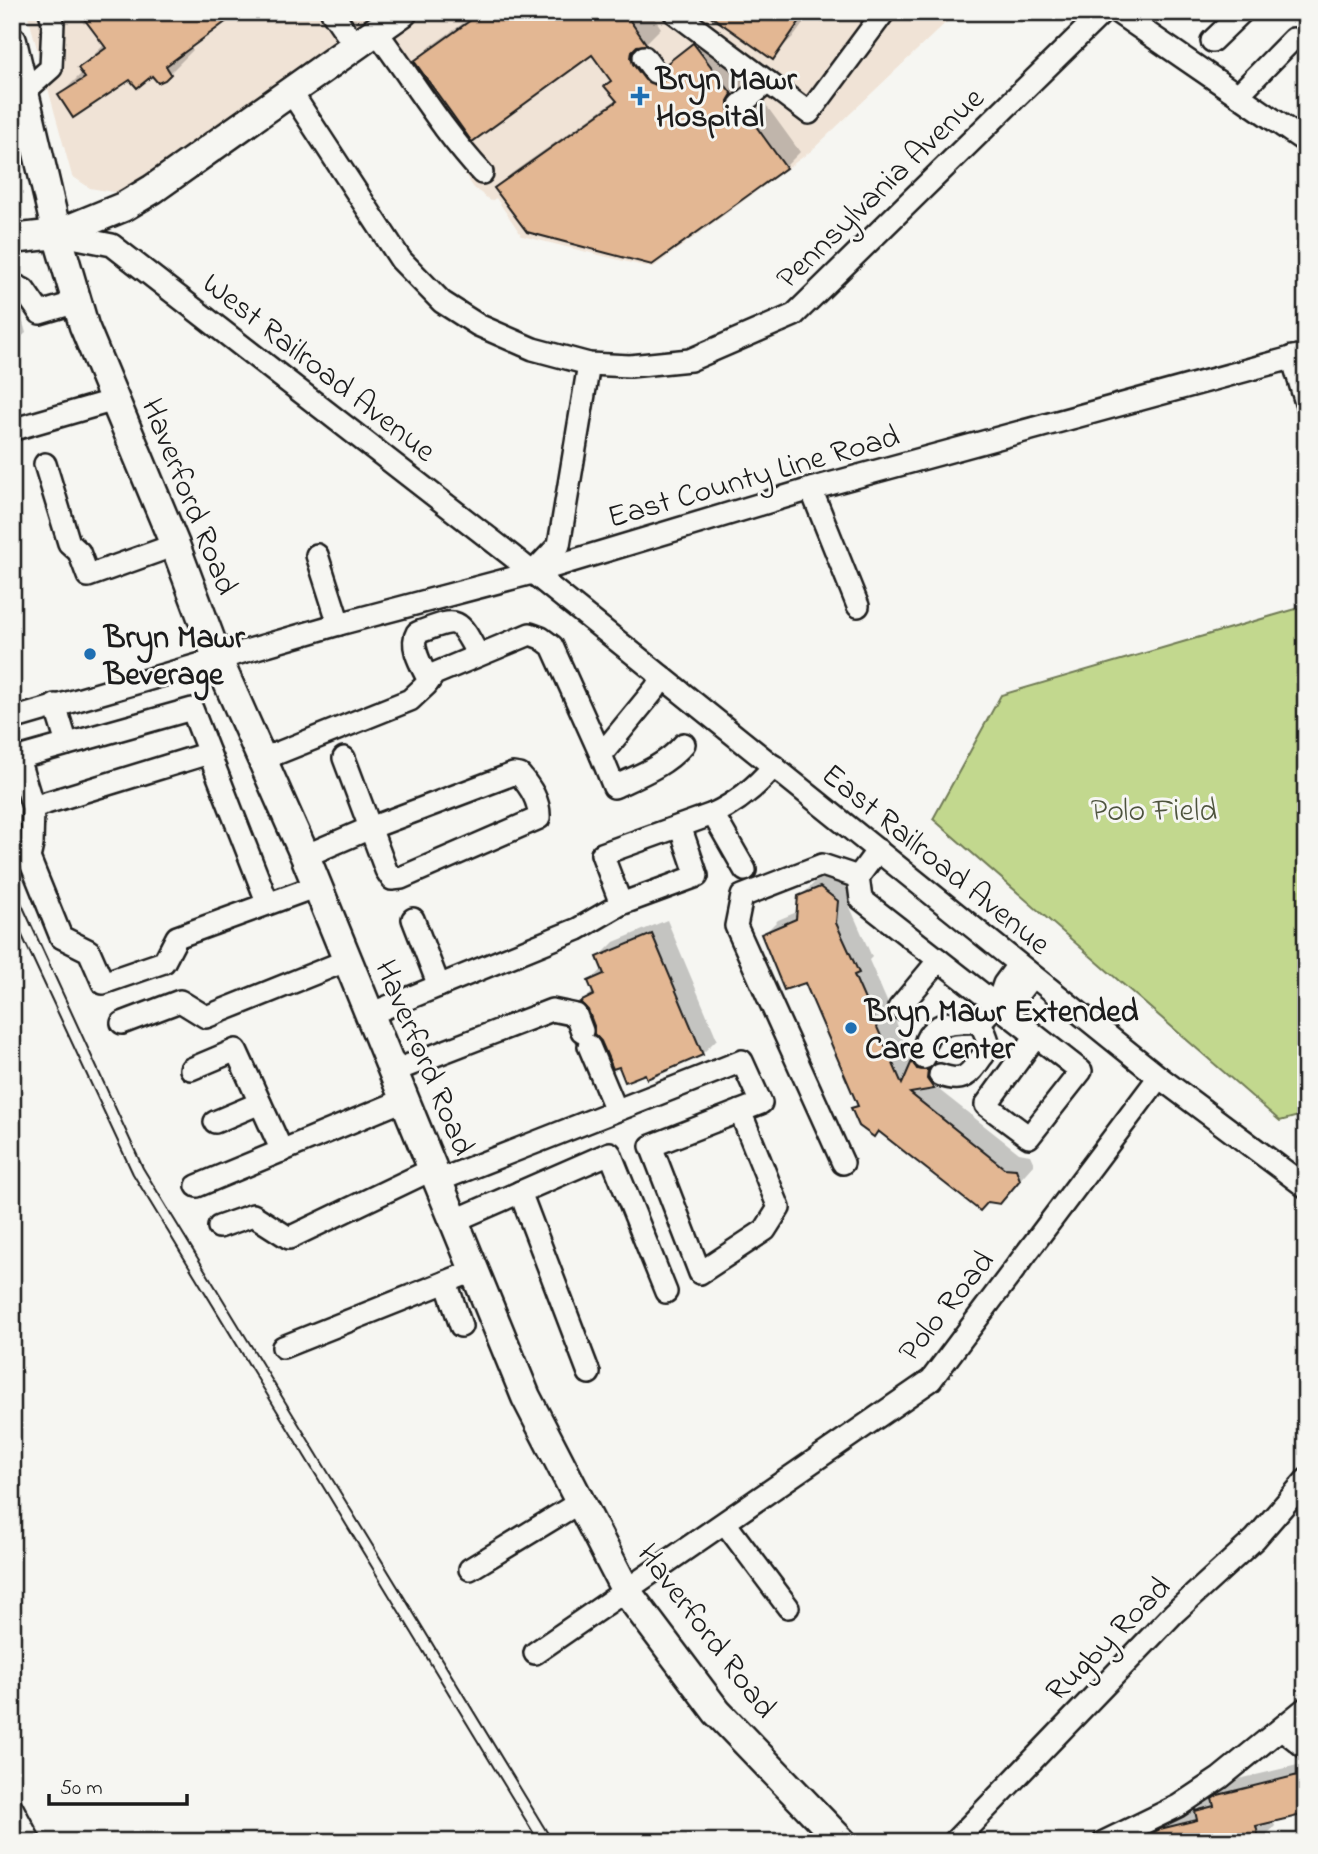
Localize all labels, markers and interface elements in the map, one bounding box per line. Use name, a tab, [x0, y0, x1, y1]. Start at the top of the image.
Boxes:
place label: Bryn Mawr Hospital	[654, 58, 798, 142]
street label: Pennsylvania Avenue	[767, 77, 997, 302]
marker: Bryn Mawr Hospital	[630, 86, 650, 106]
street label: West Railroad Avenue	[191, 262, 445, 476]
street label: Haverford Road	[127, 392, 249, 603]
street label: East County Line Road	[602, 414, 905, 543]
place label: Bryn Mawr Beverage	[102, 616, 246, 701]
marker: Bryn Mawr Beverage	[82, 646, 98, 662]
street label: East Railroad Avenue	[810, 753, 1060, 969]
park label: Polo Field	[1091, 789, 1217, 836]
street label: Haverford Road	[360, 953, 485, 1164]
place label: Bryn Mawr Extended Care Center	[863, 990, 1139, 1074]
marker: Bryn Mawr Extended Care Center	[843, 1020, 859, 1036]
street label: Polo Road	[888, 1241, 1007, 1373]
street label: Haverford Road	[624, 1535, 787, 1730]
street label: Rugby Road	[1036, 1567, 1183, 1714]
scale bar	[49, 1763, 187, 1807]
text: 50 m	[60, 1774, 103, 1804]

